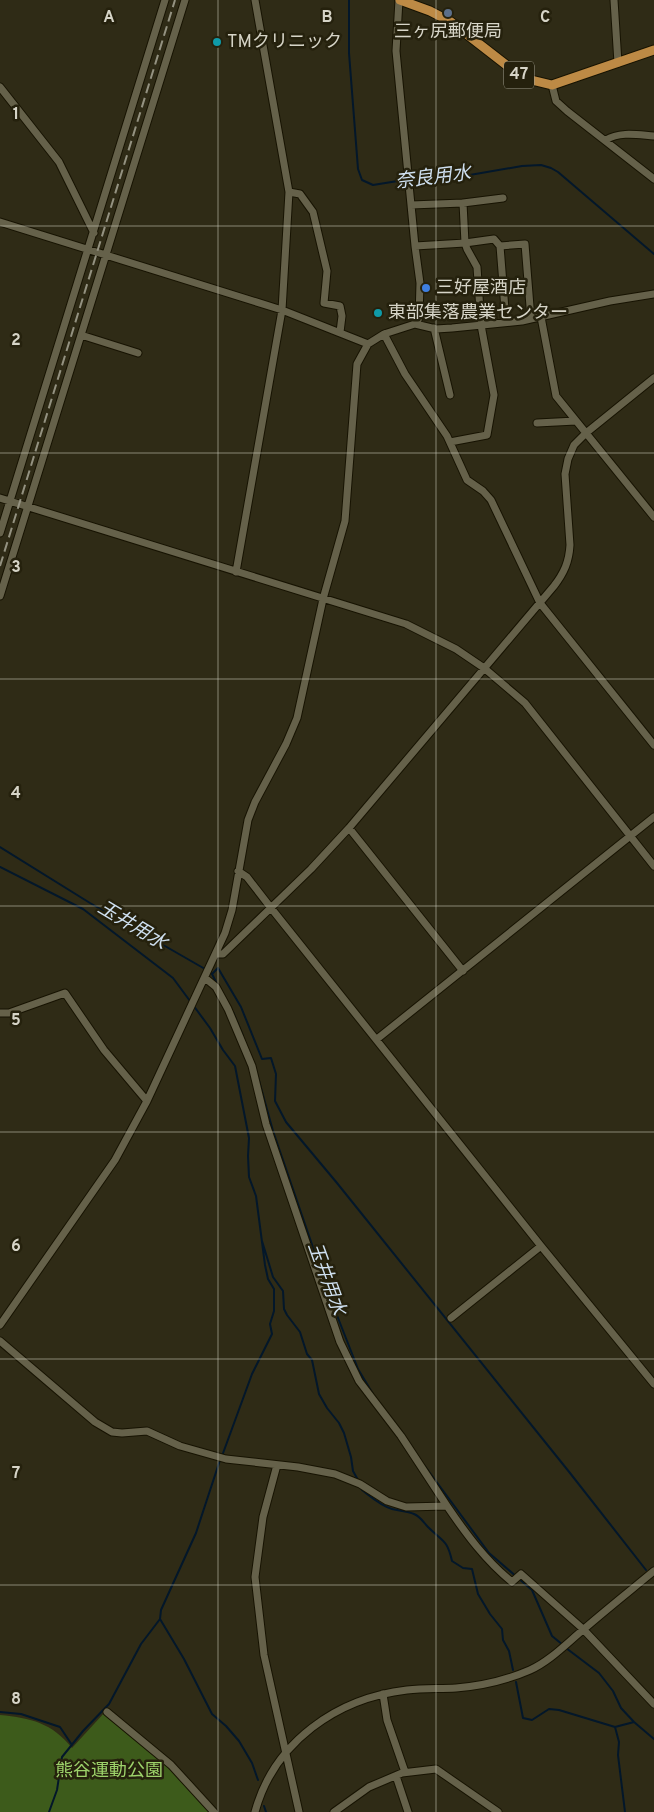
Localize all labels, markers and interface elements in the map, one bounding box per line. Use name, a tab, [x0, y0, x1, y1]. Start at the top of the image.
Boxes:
marker: 三ヶ尻郵便局	[442, 7, 454, 19]
text: A	[103, 8, 115, 28]
text: B	[321, 8, 333, 28]
text: C	[540, 8, 550, 28]
place label: 三ヶ尻郵便局	[394, 21, 502, 44]
place label: TMクリニック	[227, 31, 342, 54]
marker: TMクリニック	[211, 36, 223, 48]
road number: 47	[504, 62, 534, 88]
text: 1	[13, 105, 19, 125]
water label: 奈良用水	[394, 161, 474, 195]
place label: 三好屋酒店	[436, 277, 526, 300]
marker: 三好屋酒店	[420, 282, 432, 294]
place label: 東部集落農業センター	[388, 302, 568, 325]
marker: 東部集落農業センター	[372, 307, 384, 319]
text: 2	[11, 331, 21, 351]
text: 3	[11, 558, 21, 578]
text: 4	[11, 784, 21, 804]
water label: 玉井用水	[93, 896, 172, 957]
text: 5	[11, 1011, 21, 1031]
text: 6	[11, 1237, 21, 1257]
water label: 玉井用水	[302, 1239, 351, 1321]
text: 7	[12, 1464, 20, 1484]
text: 8	[11, 1690, 21, 1710]
park label: 熊谷運動公園	[55, 1760, 163, 1783]

